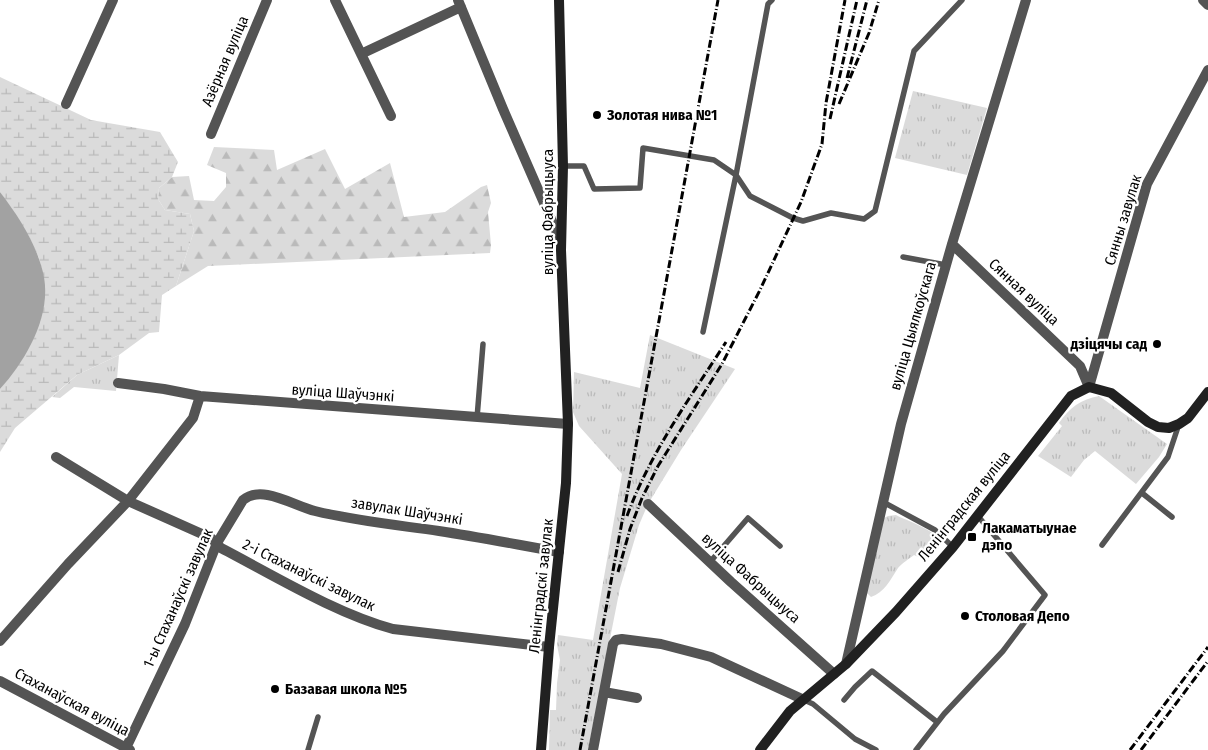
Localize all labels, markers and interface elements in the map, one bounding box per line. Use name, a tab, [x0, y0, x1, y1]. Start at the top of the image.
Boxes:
street label: Азёрная вуліца	[198, 13, 252, 109]
place label: Золотая нива №1	[606, 106, 717, 124]
marker: Золотая нива №1	[591, 109, 603, 121]
street label: вуліца Фабрыцыуса	[539, 149, 557, 275]
street label: Сянны завулак	[1101, 172, 1145, 268]
street label: Сянная вуліца	[985, 255, 1063, 329]
street label: вуліца Цыялкоўскага	[886, 260, 940, 392]
place label: дзіцячы сад	[1070, 335, 1147, 353]
marker: дзіцячы сад	[1151, 338, 1163, 350]
street label: вуліца Шаўчэнкі	[291, 380, 395, 406]
street label: Ленінградская вуліца	[914, 447, 1014, 565]
street label: завулак Шаўчэнкі	[350, 493, 464, 529]
street label: Ленінградскі завулак	[525, 518, 557, 654]
place label: Лакаматыунае дэпо	[981, 519, 1077, 554]
street label: 1-ы Стаханаўскі завулак	[139, 526, 217, 670]
street label: вуліца Фабрыцыуса	[698, 529, 804, 627]
marker: Лакаматыунае дэпо	[966, 531, 978, 543]
street label: 2-і Стаханаўскі завулак	[240, 535, 378, 615]
place label: Столовая Депо	[975, 607, 1070, 625]
marker: Столовая Депо	[959, 610, 971, 622]
street label: Стаханаўская вуліца	[12, 664, 132, 740]
place label: Базавая школа №5	[285, 680, 407, 698]
marker: Базавая школа №5	[269, 683, 281, 695]

